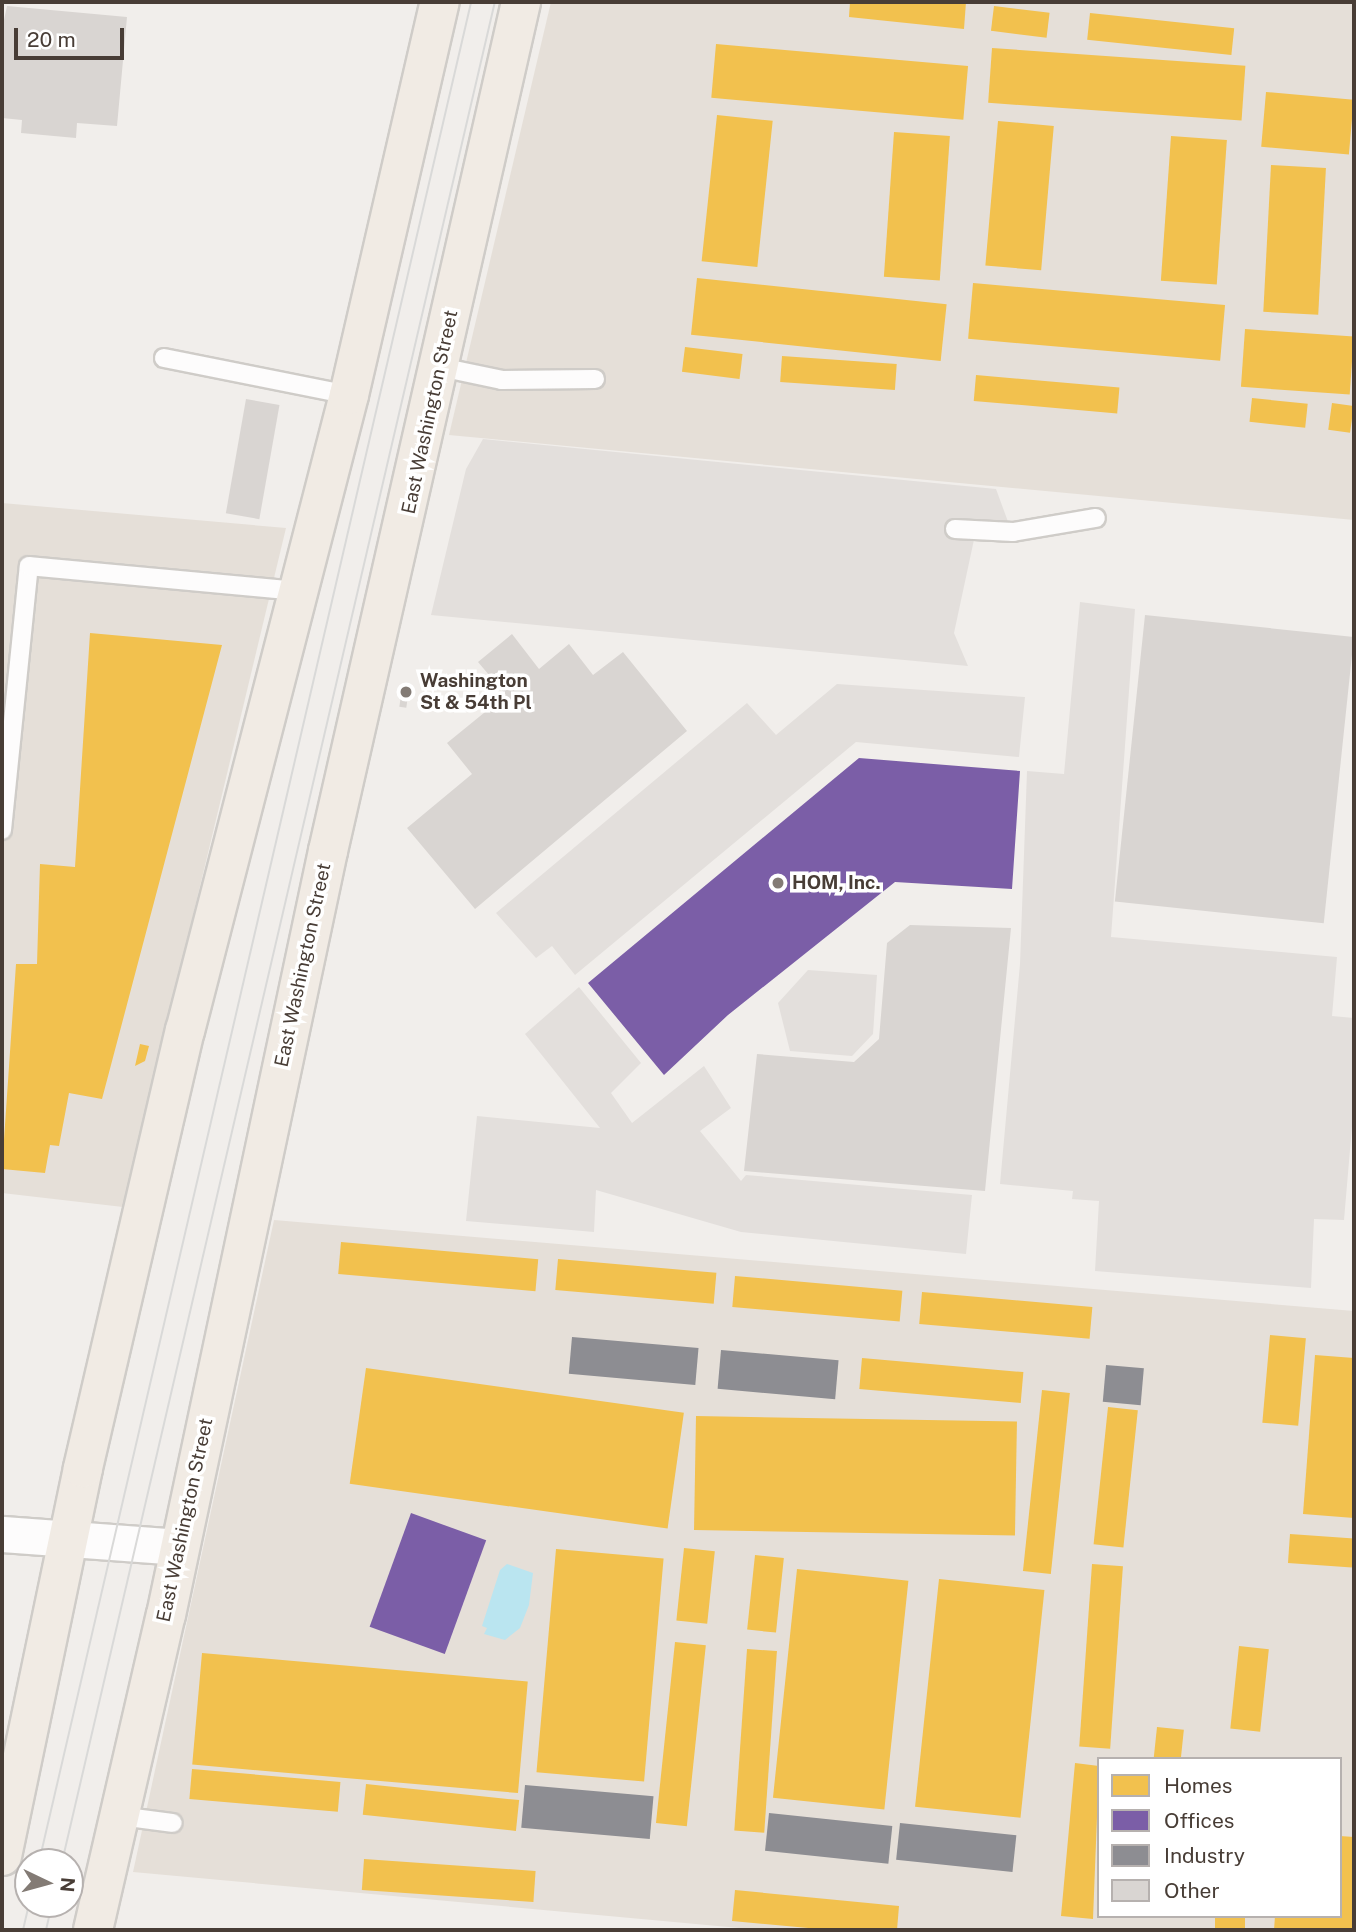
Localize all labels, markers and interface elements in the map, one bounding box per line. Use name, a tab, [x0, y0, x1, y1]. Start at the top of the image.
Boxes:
scale bar	[18, 14, 128, 58]
text: 20 m	[27, 27, 76, 52]
street label: East Washington Street	[397, 308, 463, 516]
place label: Washington St & 54th Pl	[420, 670, 532, 714]
marker: Washington St & 54th Pl	[398, 684, 414, 700]
street label: East Washington Street	[270, 861, 336, 1069]
place label: HOM, Inc.	[792, 872, 881, 894]
marker: HOM, Inc.	[770, 875, 786, 891]
street label: East Washington Street	[152, 1416, 218, 1624]
legend	[1097, 1757, 1342, 1918]
text: Homes	[1164, 1773, 1232, 1798]
text: Offices	[1164, 1808, 1234, 1833]
text: Industry	[1164, 1843, 1245, 1868]
north arrow	[14, 1848, 84, 1918]
text: N	[56, 1876, 80, 1893]
text: Other	[1164, 1878, 1220, 1903]

